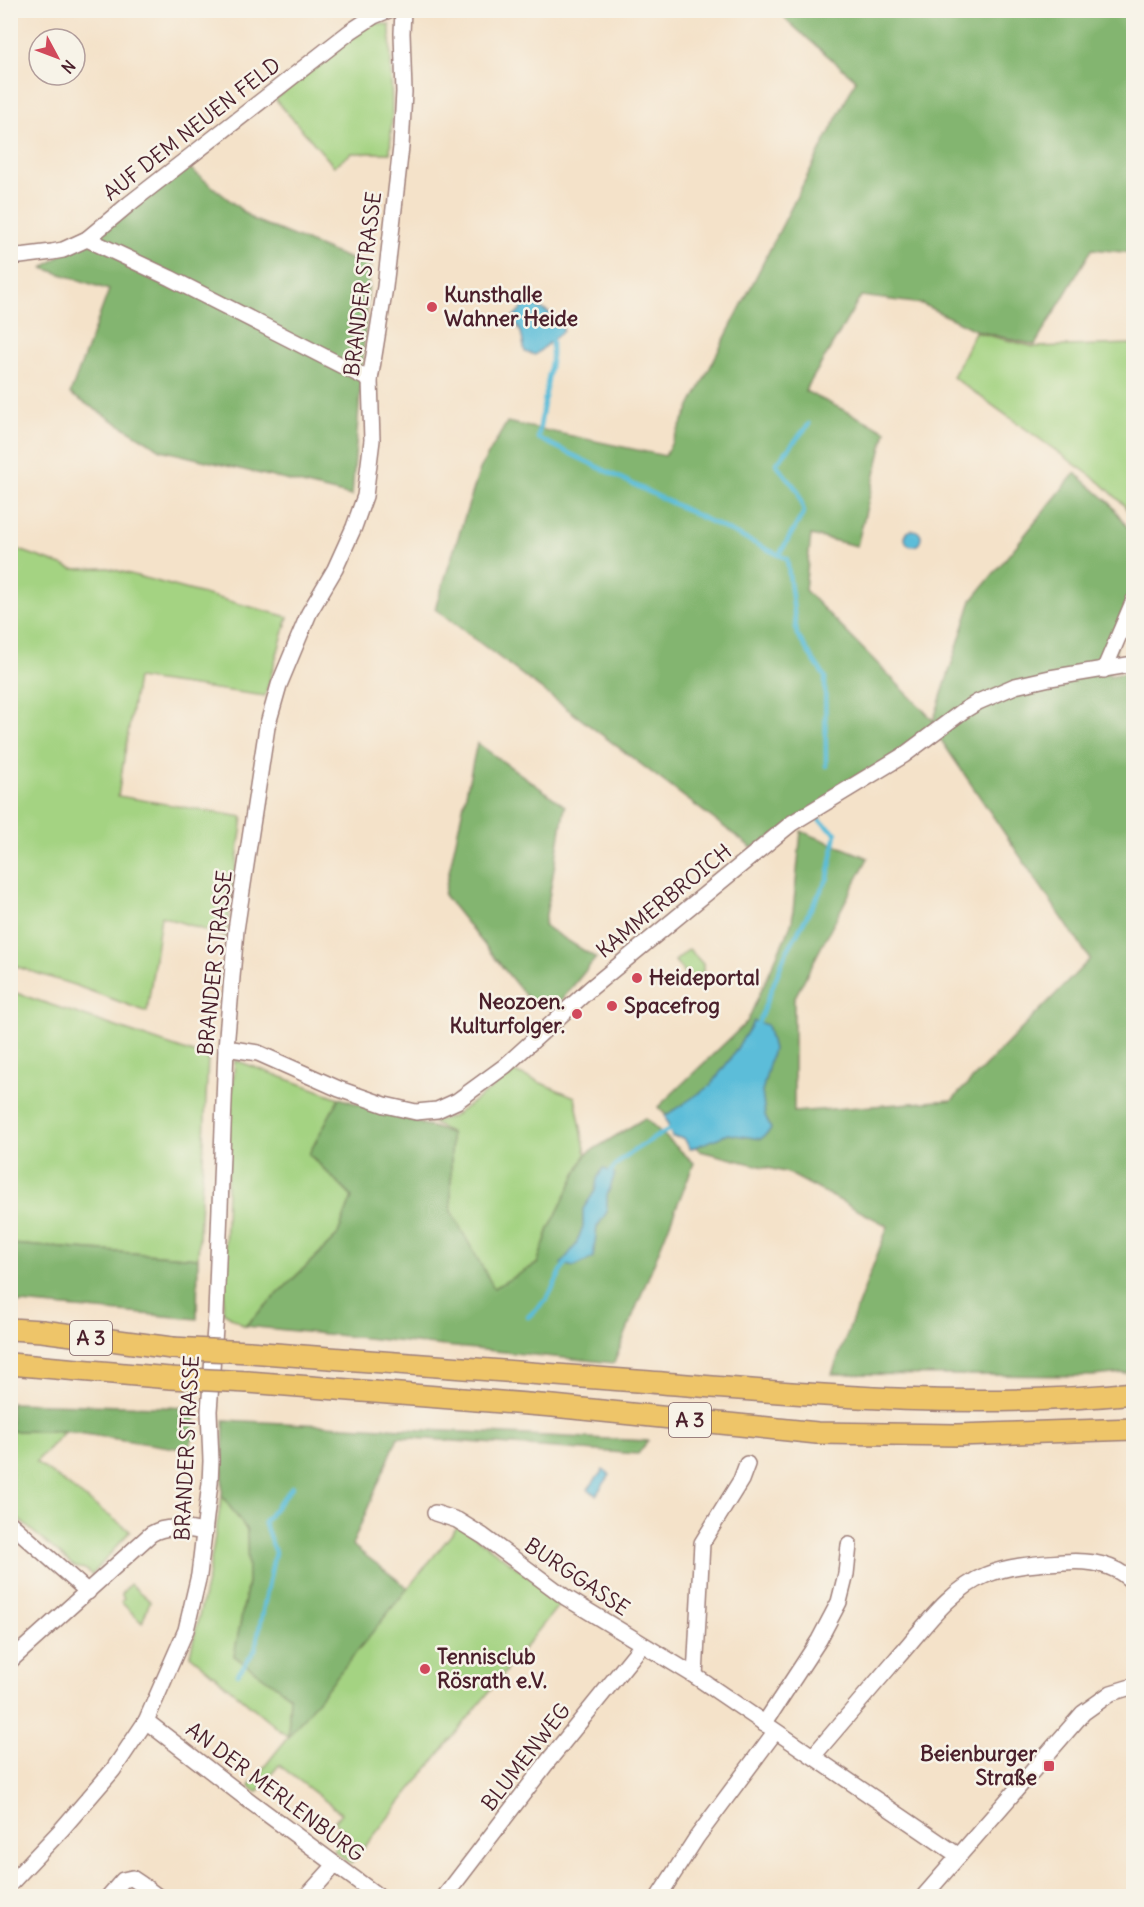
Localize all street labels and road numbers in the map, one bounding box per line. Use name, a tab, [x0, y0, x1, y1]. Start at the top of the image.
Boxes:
street label: AUF DEM NEUEN FELD	[98, 51, 286, 206]
street label: BRANDER STRASSE	[338, 190, 387, 378]
street label: KAMMERBROICH	[590, 838, 737, 964]
street label: BRANDER STRASSE	[191, 869, 238, 1057]
road number: A 3	[70, 1321, 112, 1355]
street label: BRANDER STRASSE	[168, 1354, 205, 1542]
road number: A 3	[669, 1403, 711, 1437]
street label: BURGGASSE	[520, 1532, 635, 1622]
street label: BLUMENWEG	[475, 1697, 576, 1816]
street label: AN DER MERLENBURG	[181, 1716, 370, 1867]

